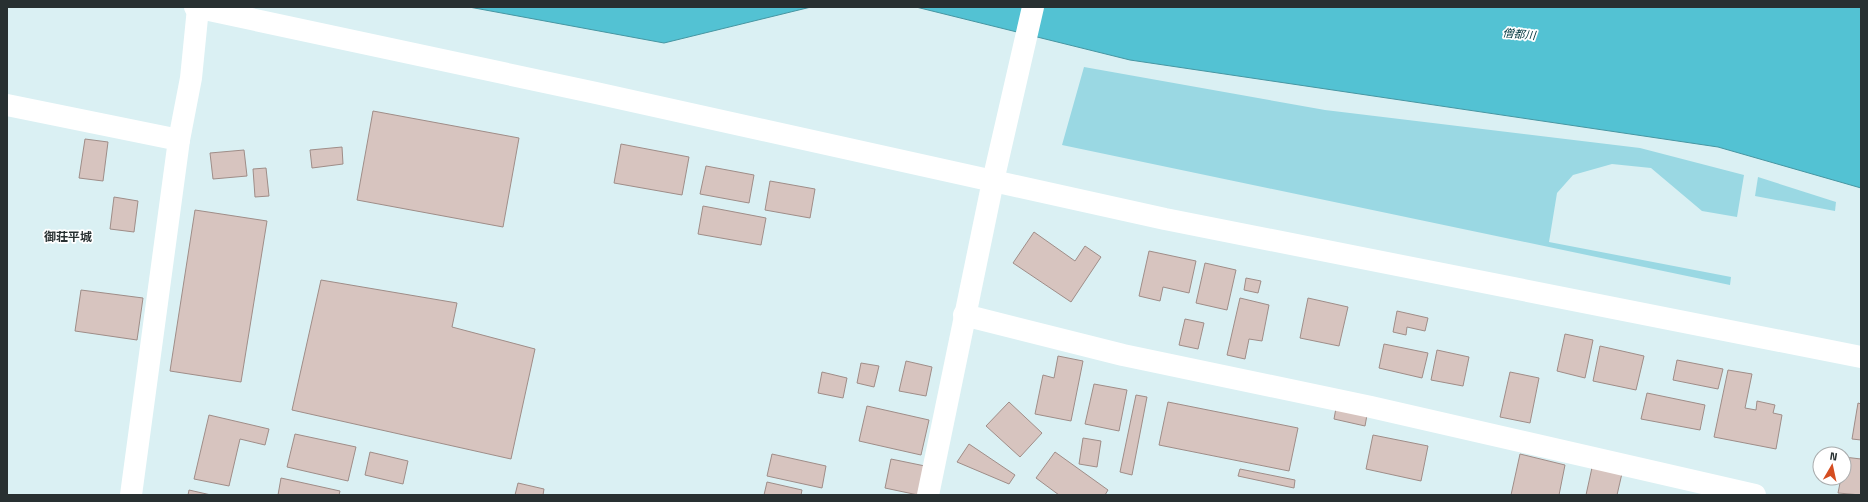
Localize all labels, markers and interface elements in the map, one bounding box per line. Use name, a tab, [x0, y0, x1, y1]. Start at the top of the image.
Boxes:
water label: 僧都川	[1502, 25, 1537, 43]
district label: 御荘平城	[44, 227, 92, 246]
north arrow	[1812, 446, 1852, 486]
text: N	[1829, 448, 1839, 465]

